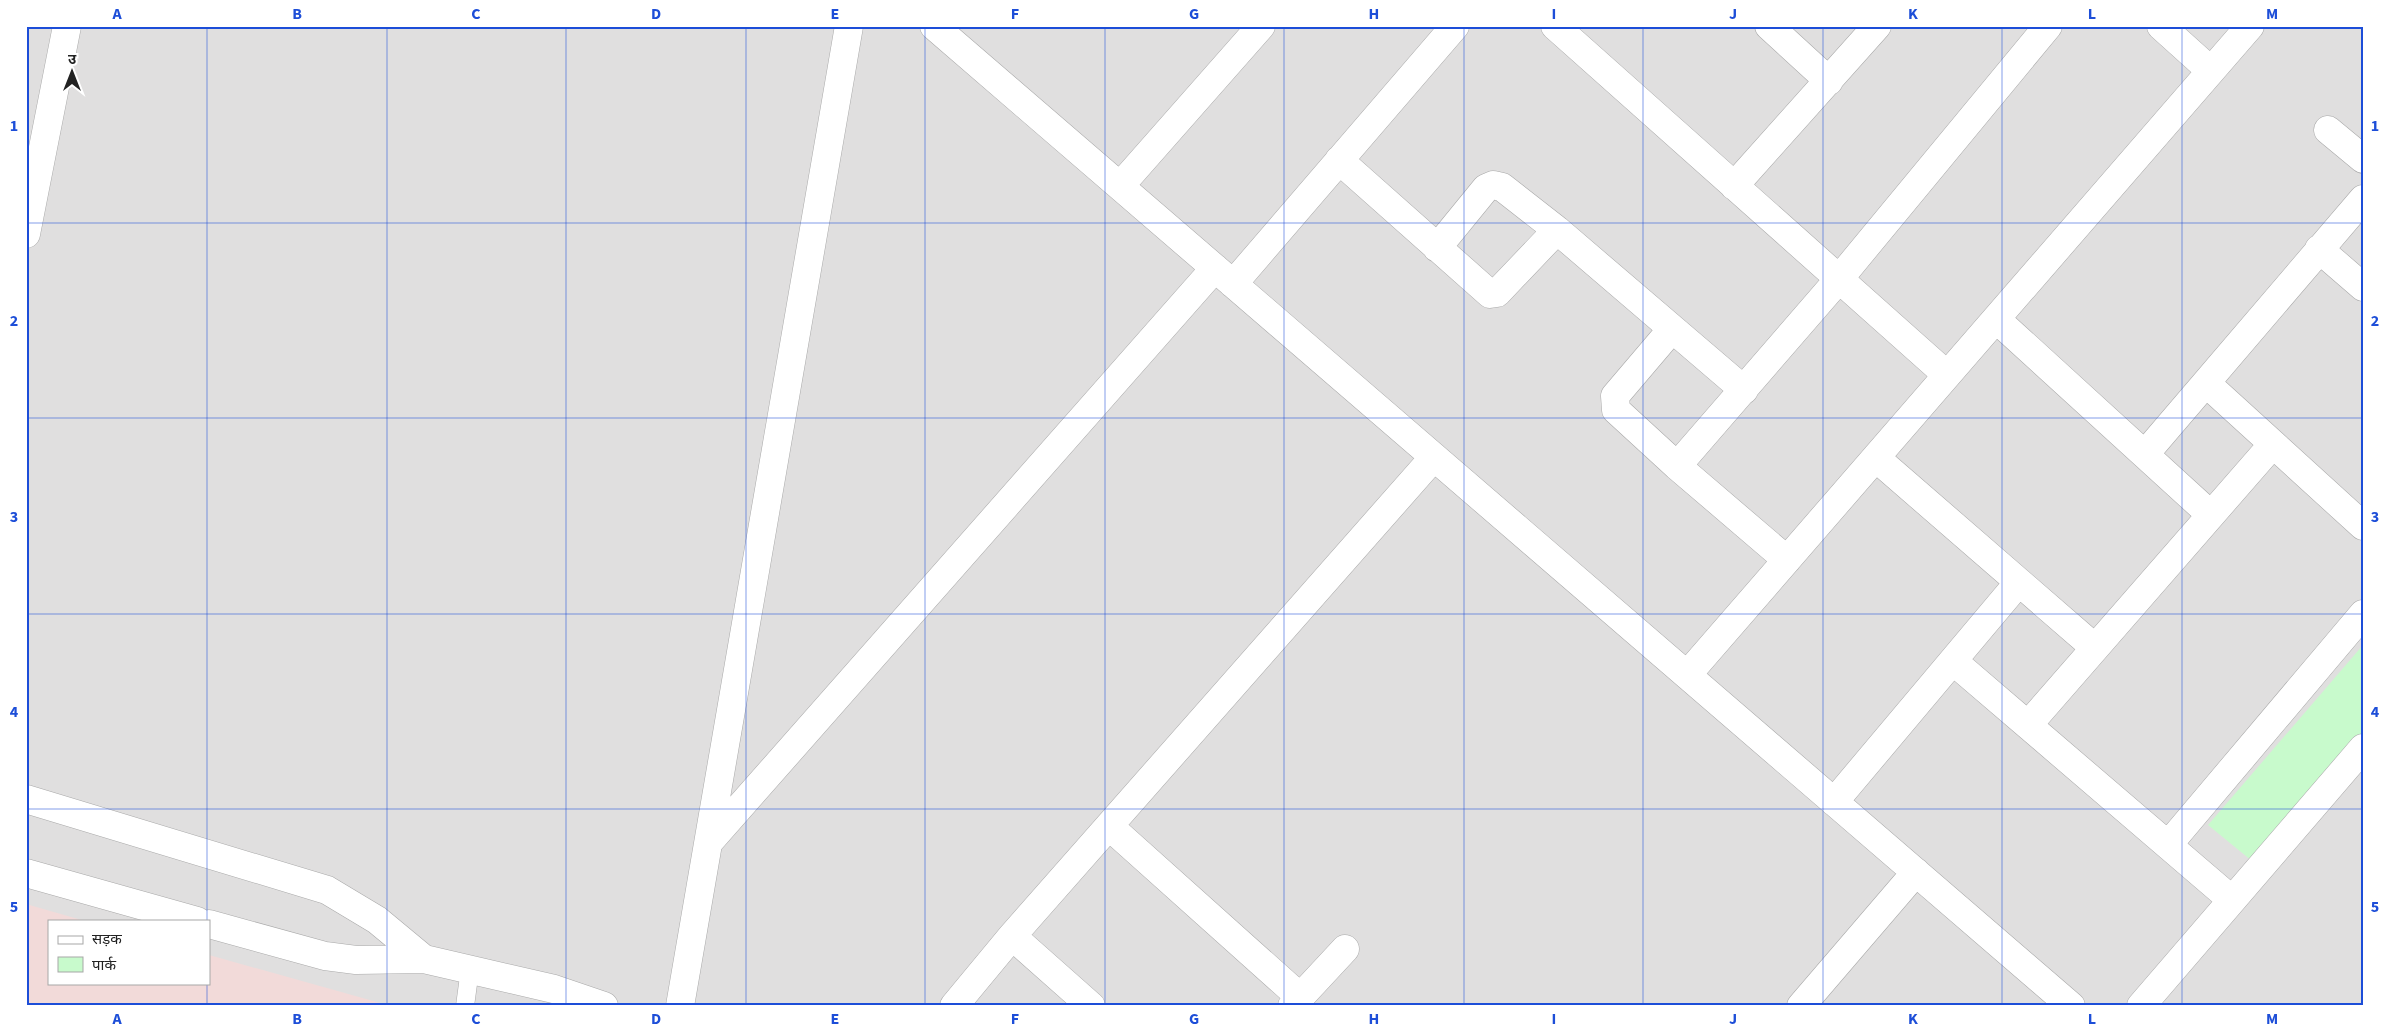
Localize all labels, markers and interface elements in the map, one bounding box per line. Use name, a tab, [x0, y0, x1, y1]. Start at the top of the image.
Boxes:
text: A	[111, 3, 122, 25]
text: B	[292, 3, 302, 25]
text: C	[471, 3, 481, 25]
text: D	[651, 3, 661, 25]
text: E	[831, 3, 839, 25]
text: F	[1011, 3, 1019, 25]
text: G	[1189, 3, 1199, 25]
text: H	[1369, 3, 1379, 25]
text: I	[1552, 3, 1556, 25]
text: J	[1729, 3, 1737, 25]
text: K	[1908, 3, 1918, 25]
text: L	[2088, 3, 2096, 25]
text: M	[2266, 3, 2278, 25]
north arrow	[48, 48, 98, 98]
text: उ	[68, 50, 77, 70]
text: 1	[10, 115, 18, 137]
text: 1	[2371, 115, 2379, 137]
text: 2	[10, 310, 18, 332]
text: 2	[2371, 310, 2379, 332]
text: 3	[10, 506, 18, 528]
text: 3	[2371, 506, 2379, 528]
text: 4	[10, 701, 19, 723]
text: 4	[2371, 701, 2380, 723]
text: 5	[10, 896, 18, 918]
text: 5	[2371, 896, 2379, 918]
legend	[48, 920, 210, 984]
text: सड़क	[92, 929, 122, 950]
text: पार्क	[92, 955, 116, 976]
text: A	[111, 1008, 122, 1030]
text: B	[292, 1008, 302, 1030]
text: C	[471, 1008, 481, 1030]
text: D	[651, 1008, 661, 1030]
text: E	[831, 1008, 839, 1030]
text: F	[1011, 1008, 1019, 1030]
text: G	[1189, 1008, 1199, 1030]
text: H	[1369, 1008, 1379, 1030]
text: I	[1552, 1008, 1556, 1030]
text: J	[1729, 1008, 1737, 1030]
text: K	[1908, 1008, 1918, 1030]
text: L	[2088, 1008, 2096, 1030]
text: M	[2266, 1008, 2278, 1030]

